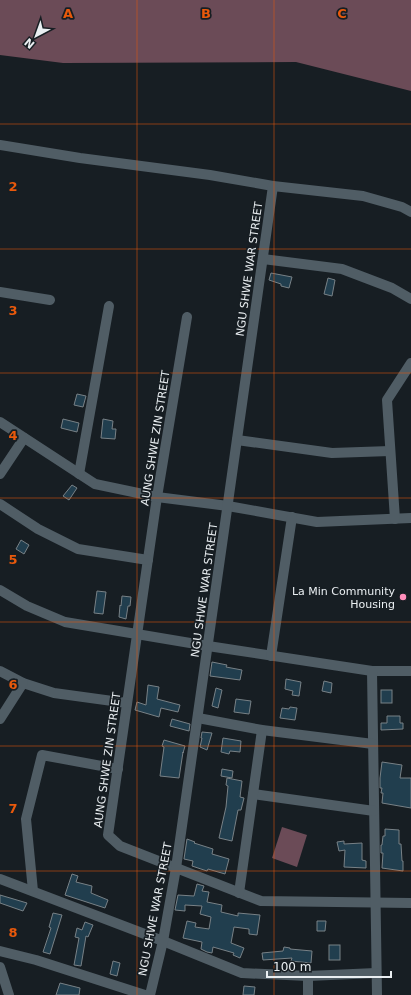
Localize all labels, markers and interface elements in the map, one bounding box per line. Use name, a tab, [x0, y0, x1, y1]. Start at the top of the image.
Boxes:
text: A	[63, 6, 73, 21]
text: B	[201, 6, 211, 21]
text: C	[337, 6, 347, 21]
north arrow	[16, 16, 56, 56]
text: N	[22, 35, 38, 51]
text: 2	[8, 179, 18, 194]
street label: NGU SHWE WAR STREET	[234, 201, 265, 337]
text: 3	[8, 303, 18, 318]
street label: AUNG SHWE ZIN STREET	[138, 369, 173, 507]
text: 4	[8, 428, 18, 443]
street label: NGU SHWE WAR STREET	[189, 522, 220, 658]
text: 5	[8, 552, 18, 567]
place label: La Min Community Housing	[292, 585, 395, 611]
marker: La Min Community Housing	[398, 592, 408, 602]
text: 6	[8, 677, 18, 692]
street label: AUNG SHWE ZIN STREET	[92, 691, 123, 829]
text: 7	[8, 801, 18, 816]
street label: NGU SHWE WAR STREET	[136, 841, 175, 977]
text: 8	[8, 925, 18, 940]
scale bar	[267, 953, 391, 979]
text: 100 m	[273, 960, 311, 974]

